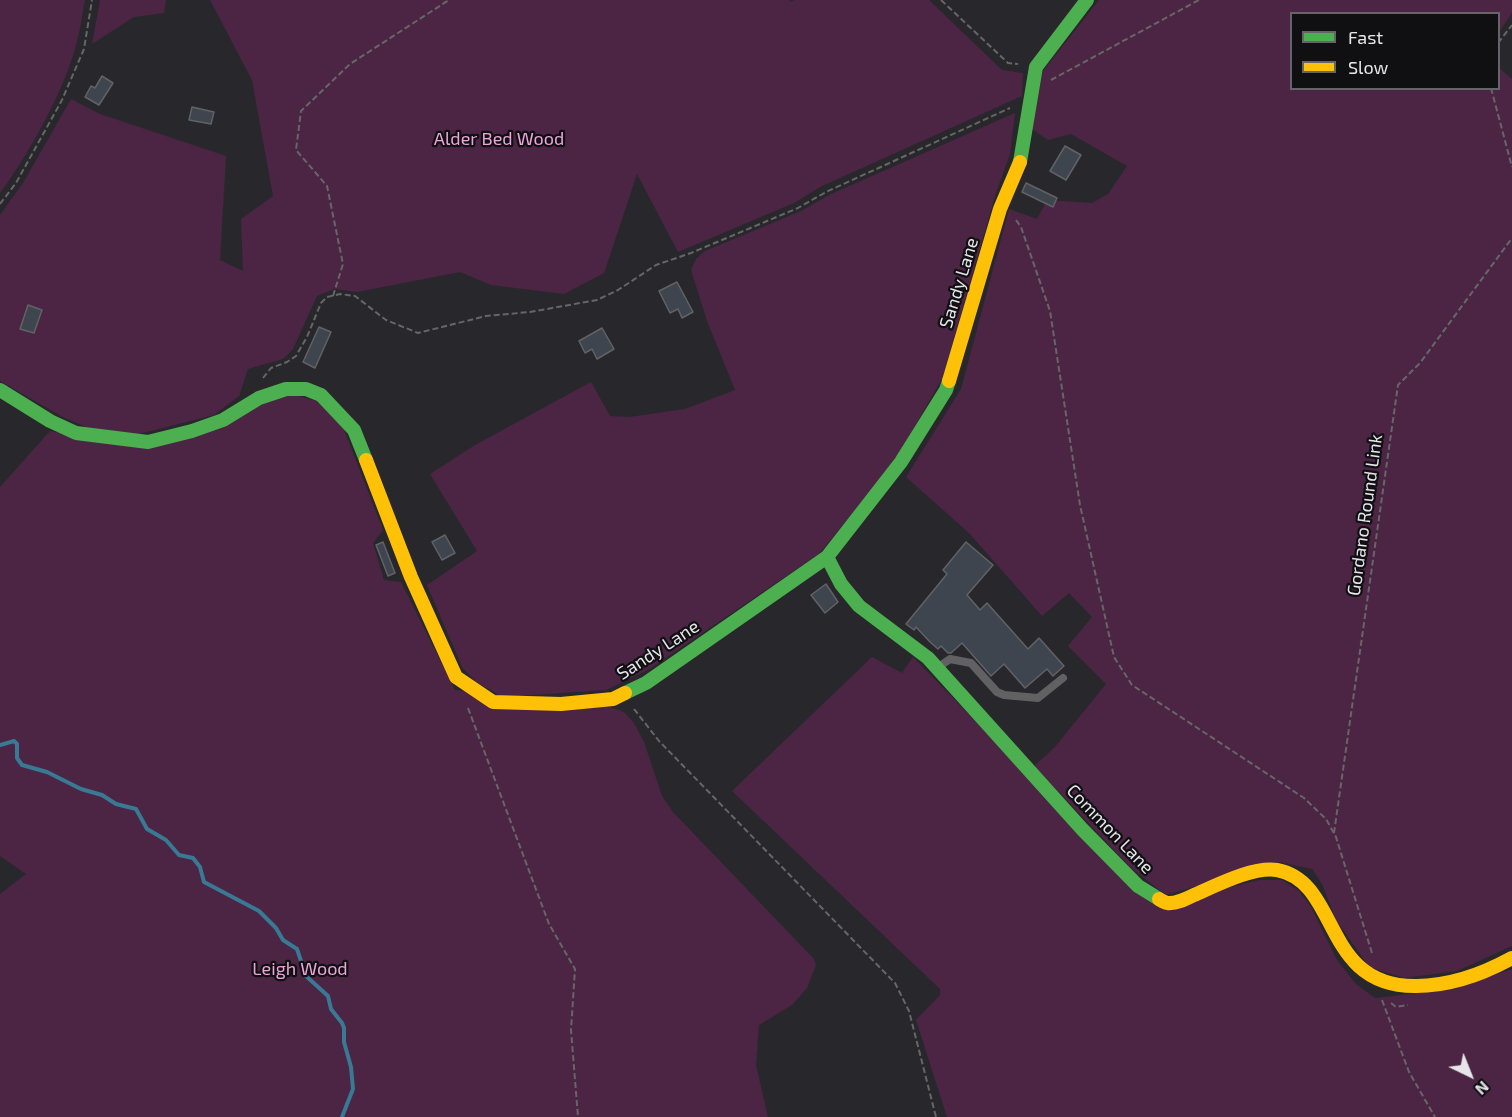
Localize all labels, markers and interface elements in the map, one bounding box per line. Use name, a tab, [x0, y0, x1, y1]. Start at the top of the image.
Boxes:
legend	[1290, 12, 1500, 90]
text: Fast	[1348, 26, 1383, 48]
text: Slow	[1348, 56, 1388, 78]
park label: Alder Bed Wood	[434, 128, 564, 150]
street label: Sandy Lane	[935, 235, 983, 331]
street label: Gordano Round Link	[1343, 433, 1387, 597]
street label: Sandy Lane	[613, 615, 703, 685]
street label: Common Lane	[1062, 780, 1158, 878]
park label: Leigh Wood	[252, 958, 348, 980]
north arrow	[1440, 1045, 1500, 1105]
text: N	[1472, 1078, 1493, 1099]

